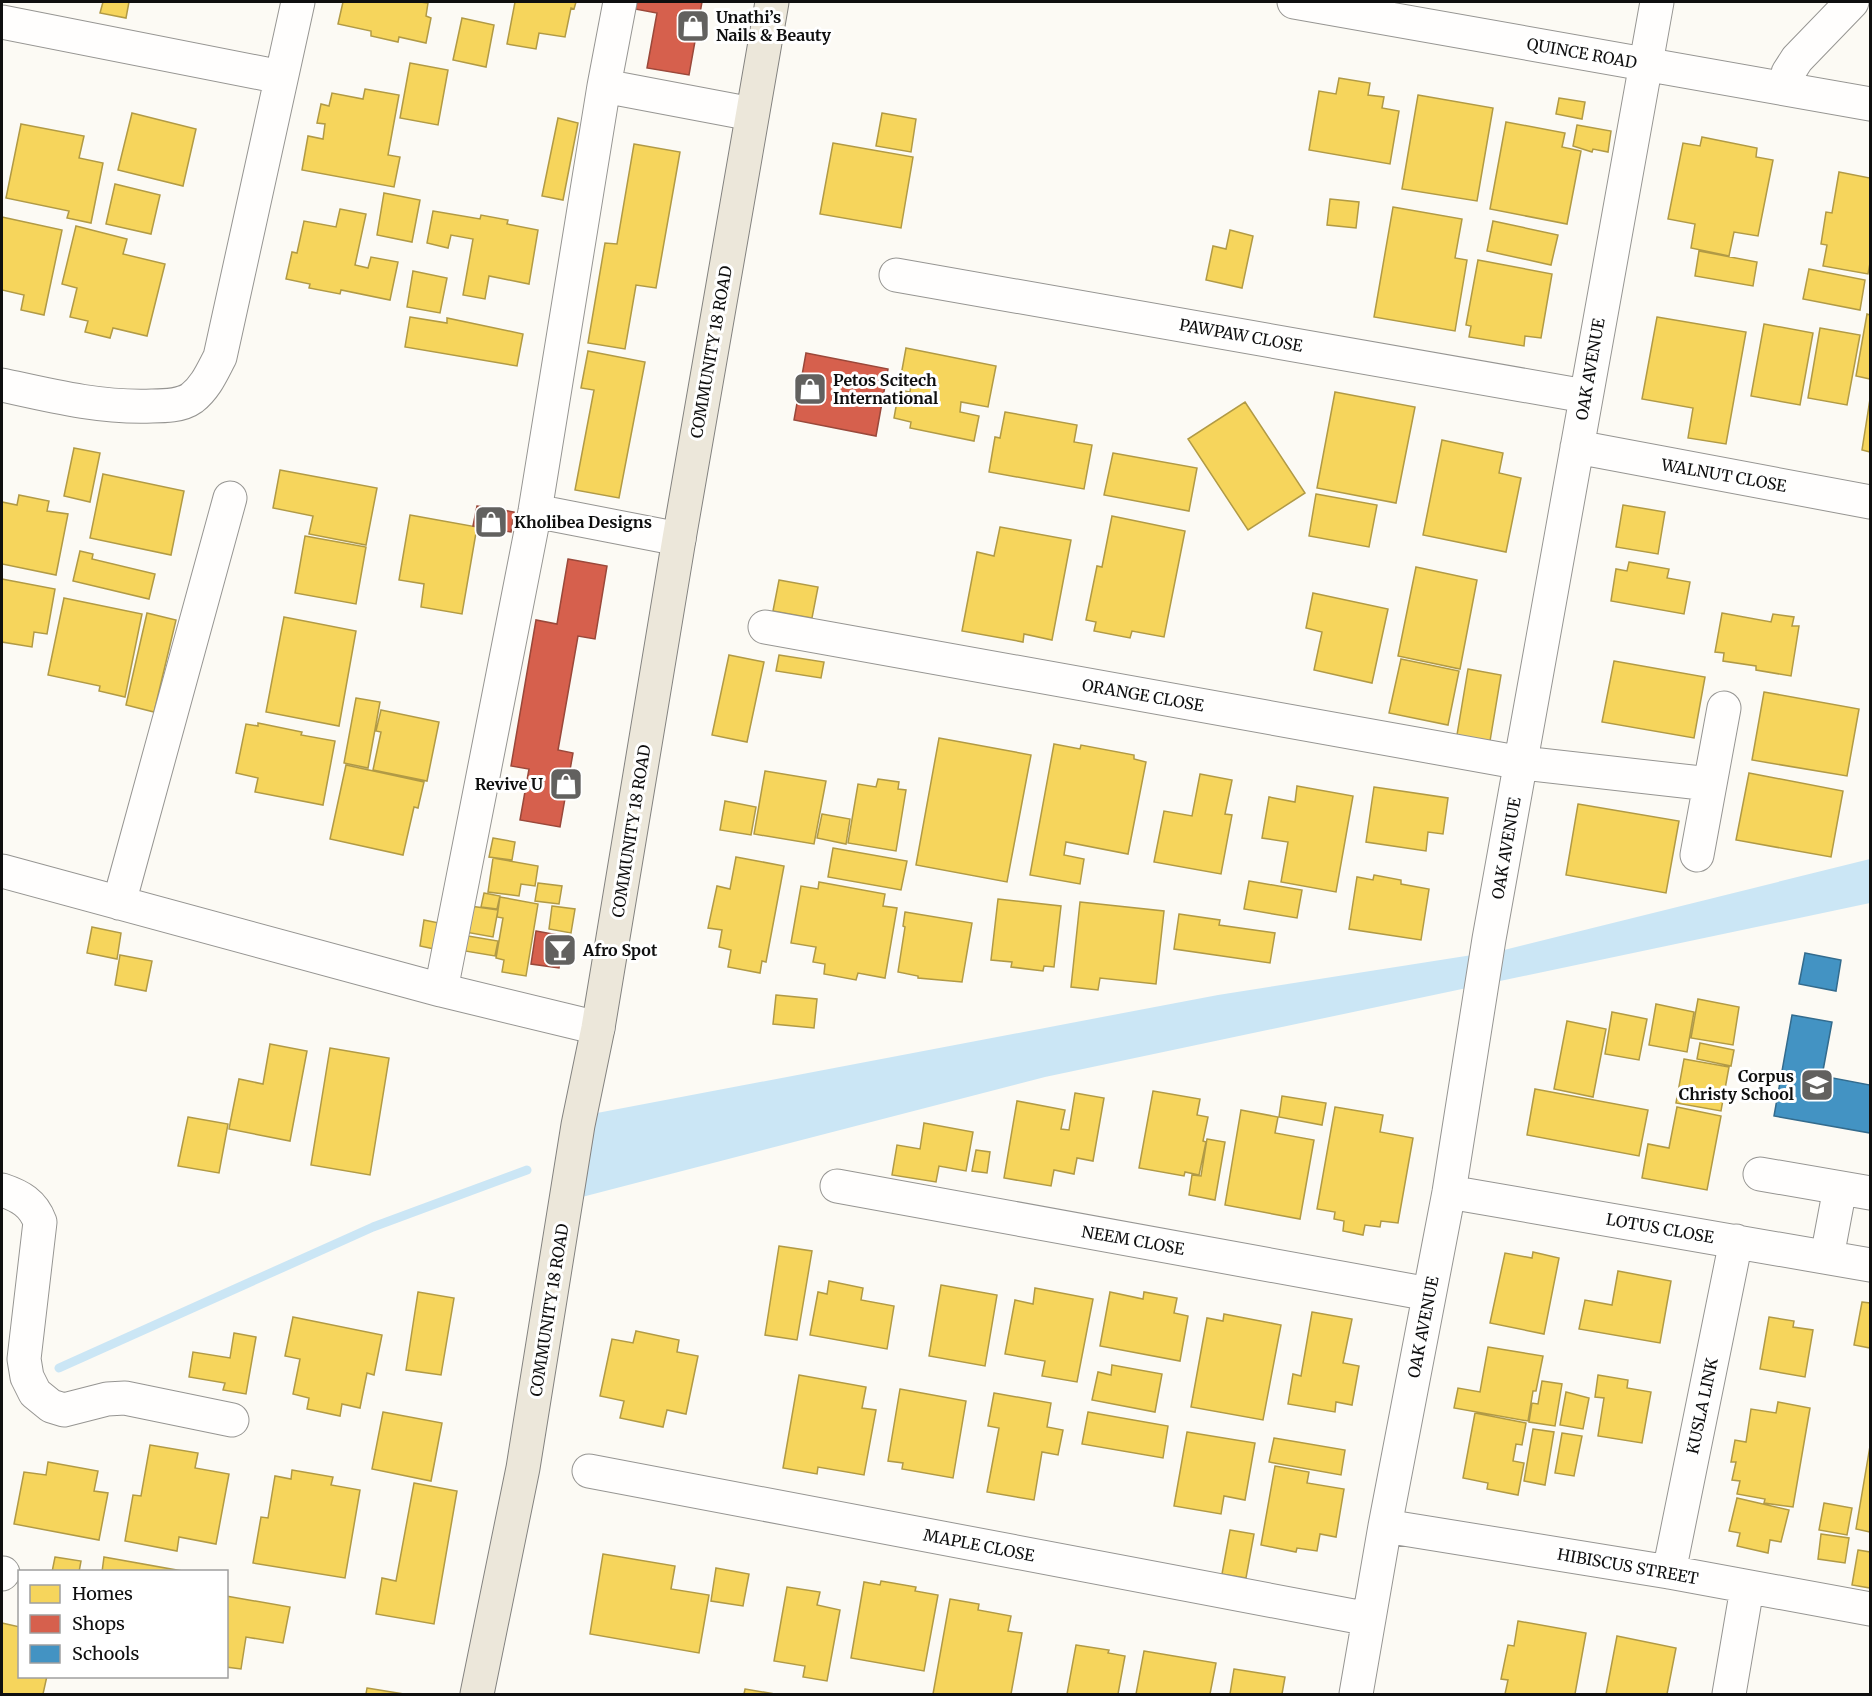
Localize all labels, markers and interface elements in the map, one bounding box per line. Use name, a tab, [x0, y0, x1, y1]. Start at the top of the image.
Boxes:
place label: Unathi’s Nails & Beauty	[716, 7, 832, 45]
shop icon: Unathi’s Nails & Beauty	[675, 8, 711, 44]
street label: QUINCE ROAD	[1525, 33, 1639, 73]
street label: COMMUNITY 18 ROAD	[686, 264, 736, 440]
street label: PAWPAW CLOSE	[1178, 314, 1305, 356]
street label: OAK AVENUE	[1571, 316, 1609, 422]
place label: Petos Scitech International	[833, 370, 938, 408]
shop icon: Petos Scitech International	[792, 371, 828, 407]
street label: WALNUT CLOSE	[1659, 454, 1789, 496]
shop icon: Kholibea Designs	[473, 504, 509, 540]
place label: Kholibea Designs	[514, 512, 652, 532]
street label: ORANGE CLOSE	[1081, 674, 1206, 716]
street label: COMMUNITY 18 ROAD	[607, 743, 655, 919]
shop icon: Revive U	[548, 766, 584, 802]
place label: Revive U	[475, 774, 543, 794]
street label: OAK AVENUE	[1487, 795, 1525, 901]
bar icon: Afro Spot	[542, 932, 578, 968]
place label: Afro Spot	[582, 940, 658, 960]
place label: Corpus Christy School	[1679, 1066, 1794, 1104]
school or university icon: Corpus Christy School	[1799, 1067, 1835, 1103]
street label: LOTUS CLOSE	[1605, 1209, 1716, 1247]
street label: NEEM CLOSE	[1080, 1221, 1187, 1259]
street label: COMMUNITY 18 ROAD	[525, 1222, 573, 1398]
street label: OAK AVENUE	[1403, 1274, 1443, 1380]
street label: KUSLA LINK	[1682, 1356, 1722, 1456]
street label: MAPLE CLOSE	[922, 1524, 1037, 1566]
street label: HIBISCUS STREET	[1556, 1544, 1700, 1588]
legend	[18, 1570, 228, 1678]
text: Homes	[72, 1582, 133, 1605]
text: Shops	[72, 1612, 125, 1635]
text: Schools	[72, 1642, 140, 1665]

